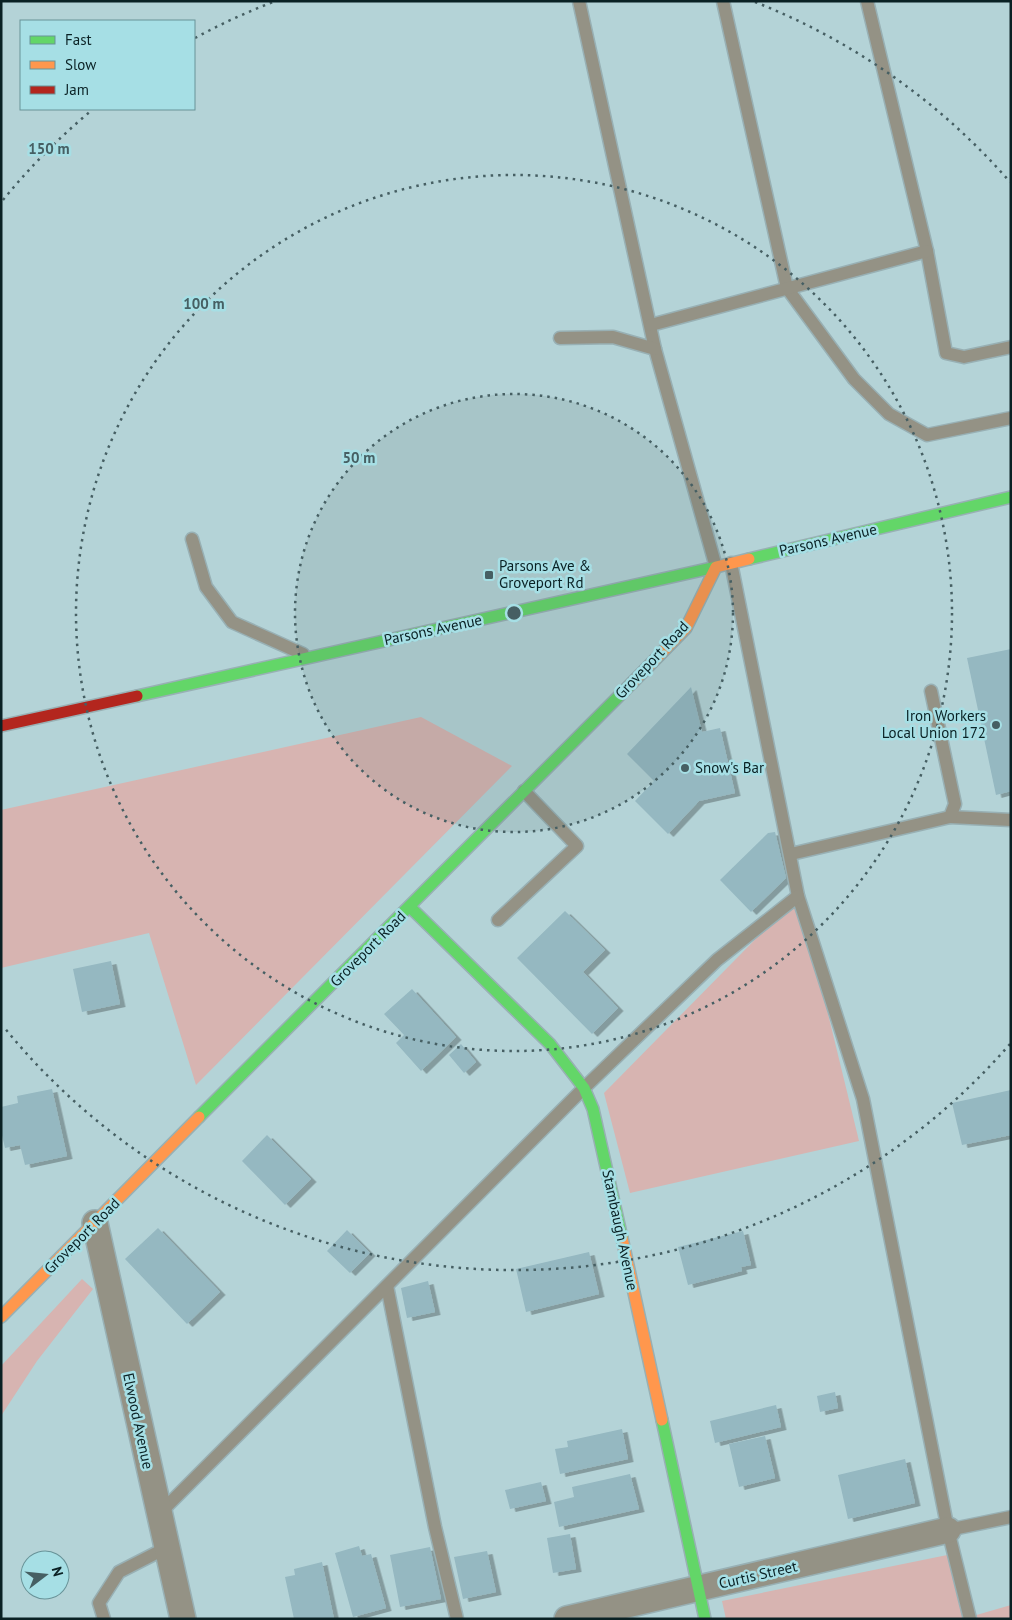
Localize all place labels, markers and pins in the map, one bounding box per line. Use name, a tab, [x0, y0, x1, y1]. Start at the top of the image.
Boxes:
place label: Parsons Ave & Groveport Rd	[499, 556, 591, 592]
marker: Parsons Ave & Groveport Rd	[483, 569, 495, 581]
centre of rings	[505, 604, 523, 622]
place label: Iron Workers Local Union 172	[882, 706, 986, 742]
marker: Iron Workers Local Union 172	[990, 719, 1002, 731]
place label: Snow's Bar	[695, 758, 764, 777]
marker: Snow's Bar	[679, 762, 691, 774]

